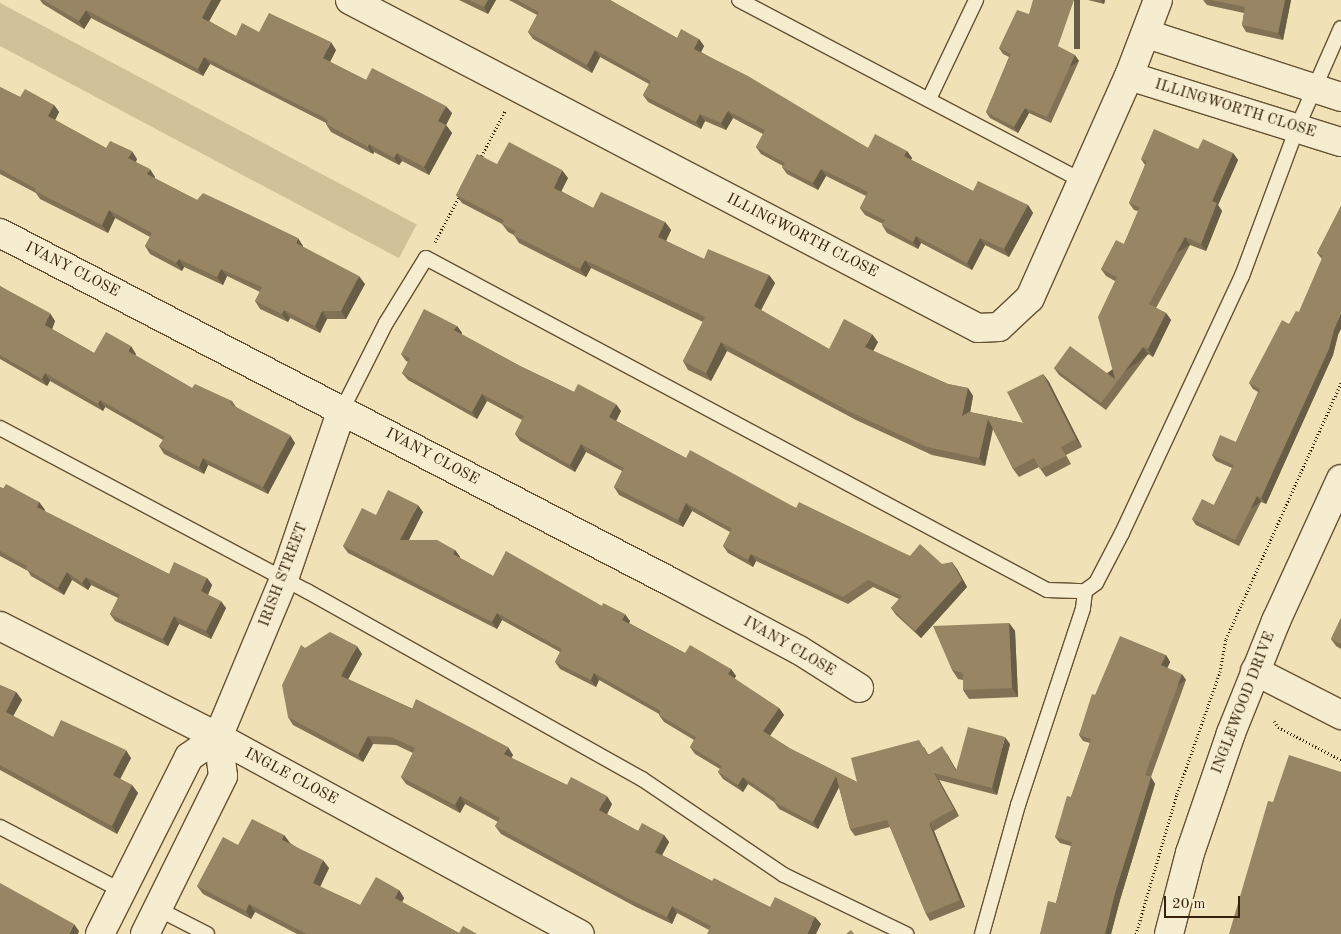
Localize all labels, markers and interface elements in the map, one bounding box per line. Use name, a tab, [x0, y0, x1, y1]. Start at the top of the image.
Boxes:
street label: ILLINGWORTH CLOSE	[1152, 76, 1318, 142]
street label: ILLINGWORTH CLOSE	[723, 190, 881, 282]
street label: IVANY CLOSE	[22, 238, 122, 302]
street label: IVANY CLOSE	[382, 425, 482, 489]
street label: IRISH STREET	[256, 520, 312, 630]
street label: IVANY CLOSE	[740, 613, 838, 681]
street label: INGLEWOOD DRIVE	[1209, 629, 1279, 777]
street label: INGLE CLOSE	[241, 745, 341, 809]
scale bar	[1166, 886, 1242, 918]
text: 20 m	[1172, 897, 1206, 912]

